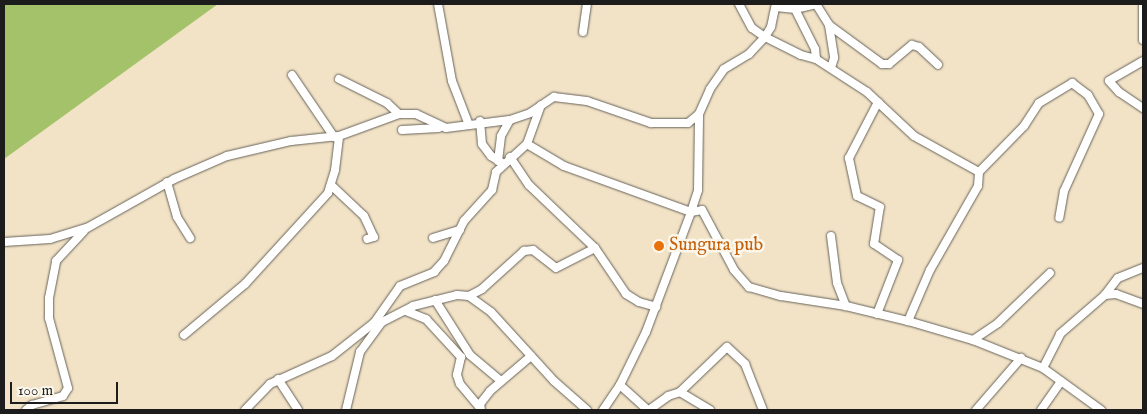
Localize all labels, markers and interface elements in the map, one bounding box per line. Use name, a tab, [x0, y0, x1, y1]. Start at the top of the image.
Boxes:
place label: Sungura pub	[669, 235, 763, 257]
marker: Sungura pub	[653, 240, 665, 252]
scale bar	[12, 372, 120, 404]
text: 100 m	[18, 381, 53, 400]

